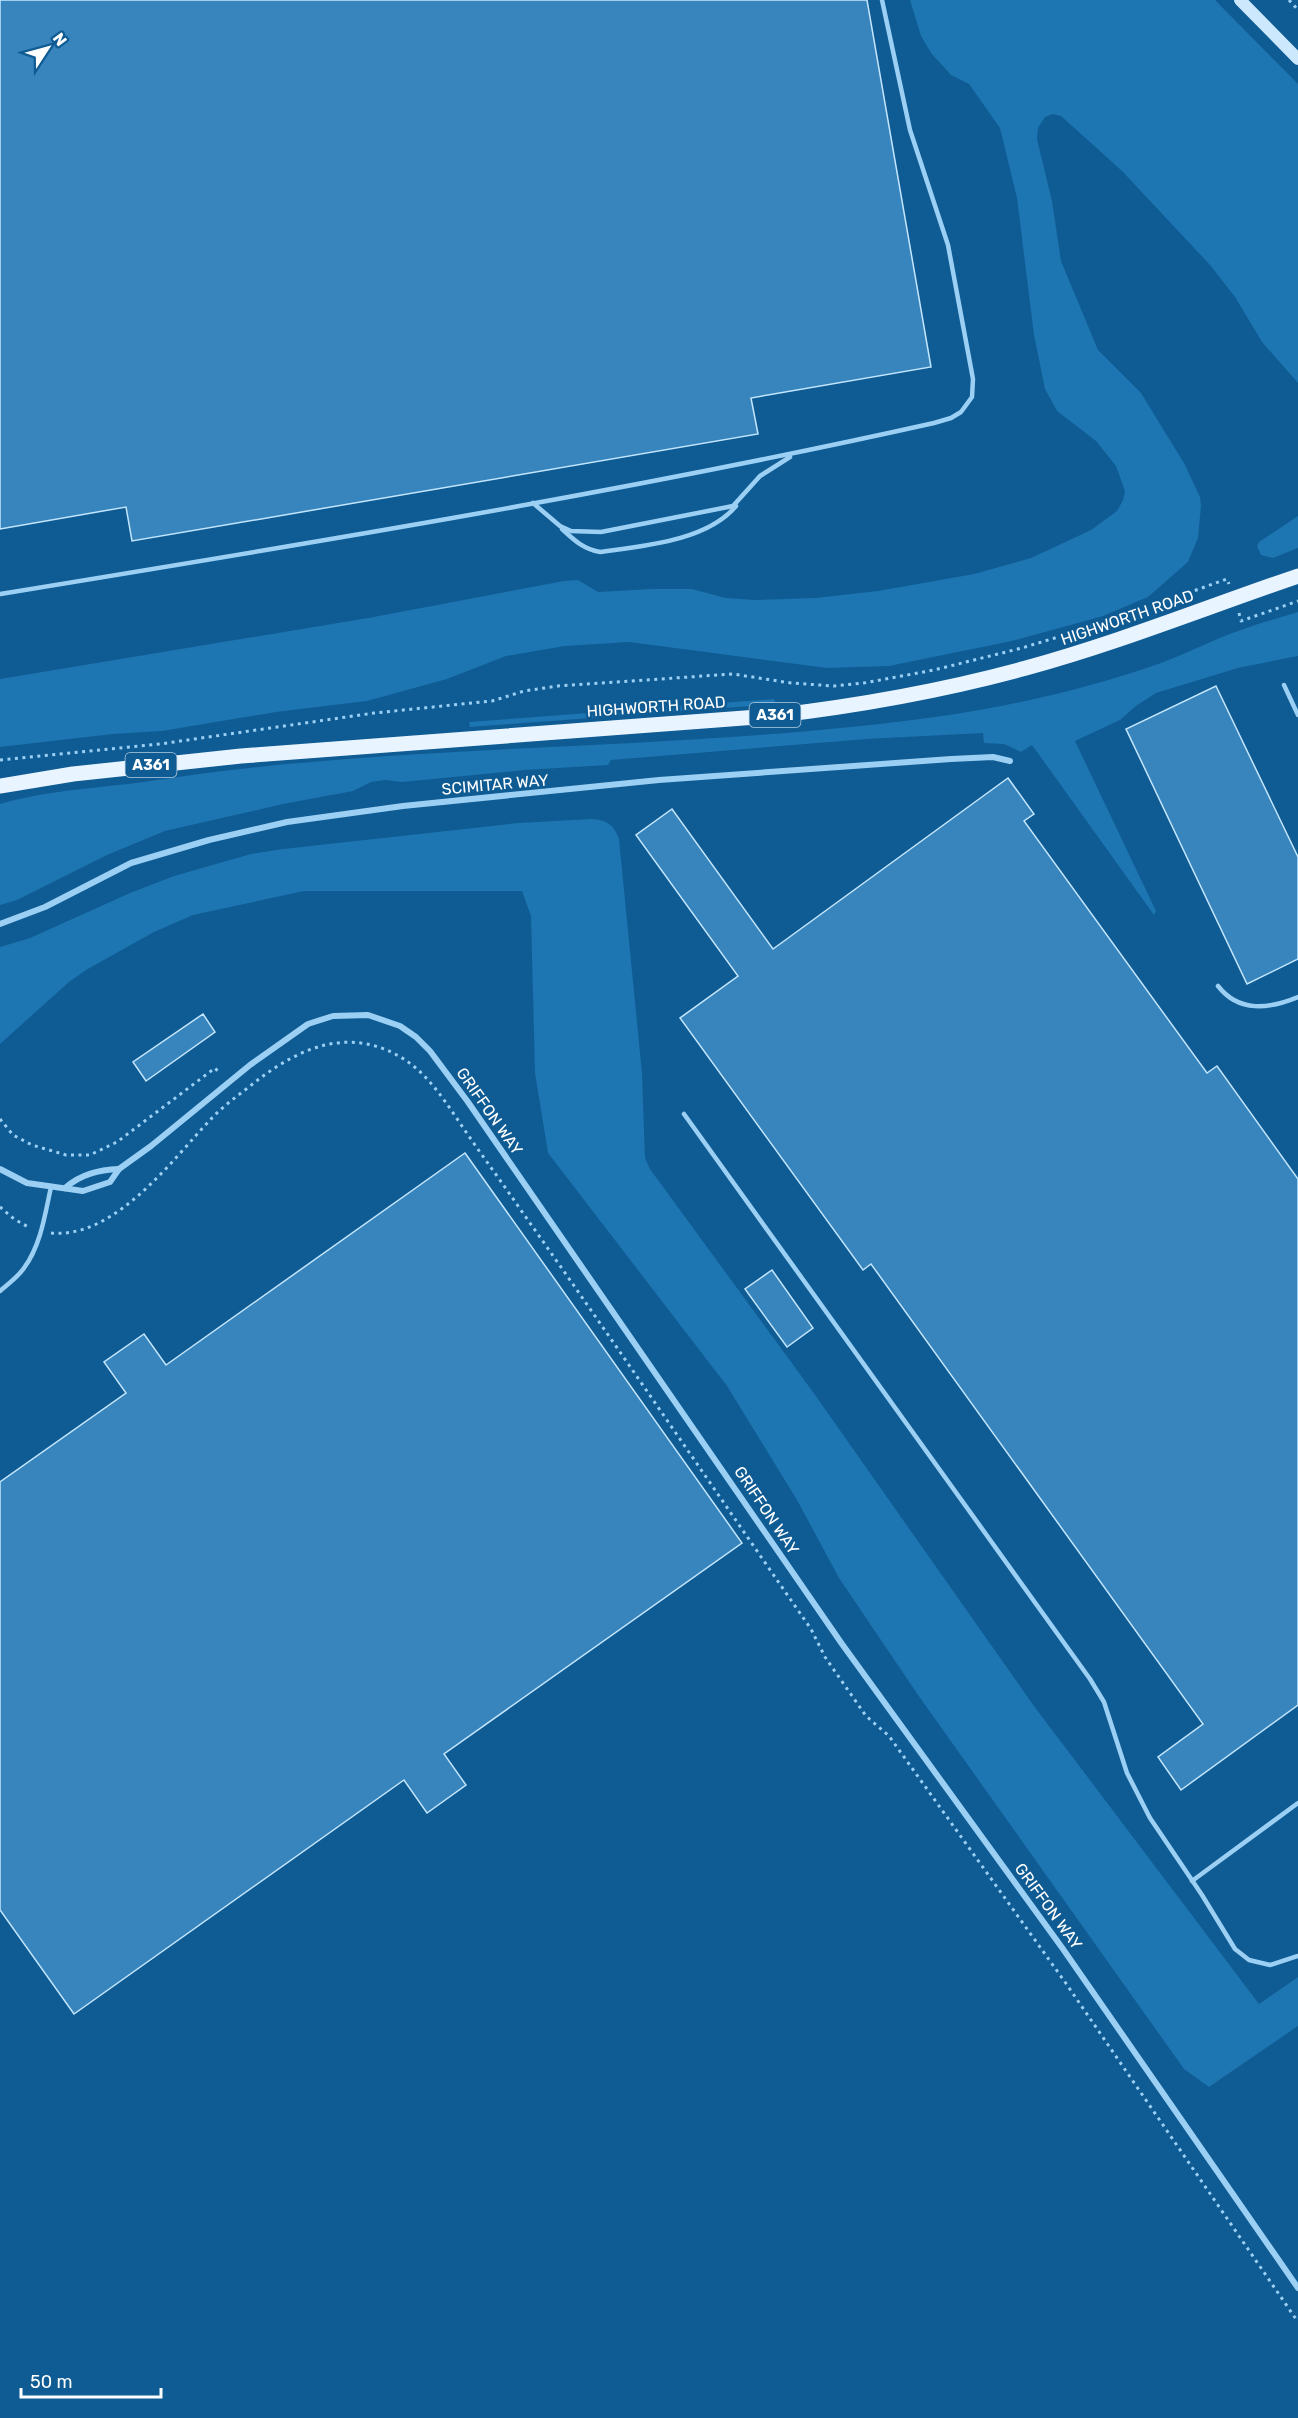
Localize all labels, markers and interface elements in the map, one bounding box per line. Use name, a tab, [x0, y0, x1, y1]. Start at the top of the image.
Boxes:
north arrow	[18, 18, 78, 78]
text: N	[49, 29, 71, 50]
street label: HIGHWORTH ROAD	[1058, 586, 1196, 649]
street label: HIGHWORTH ROAD	[586, 692, 726, 721]
road number: A361	[750, 703, 800, 727]
road number: A361	[126, 753, 176, 777]
street label: SCIMITAR WAY	[441, 770, 549, 799]
street label: GRIFFON WAY	[452, 1064, 527, 1159]
street label: GRIFFON WAY	[730, 1463, 803, 1558]
street label: GRIFFON WAY	[1011, 1859, 1086, 1953]
scale bar	[21, 2361, 160, 2399]
text: 50 m	[30, 2371, 73, 2393]

